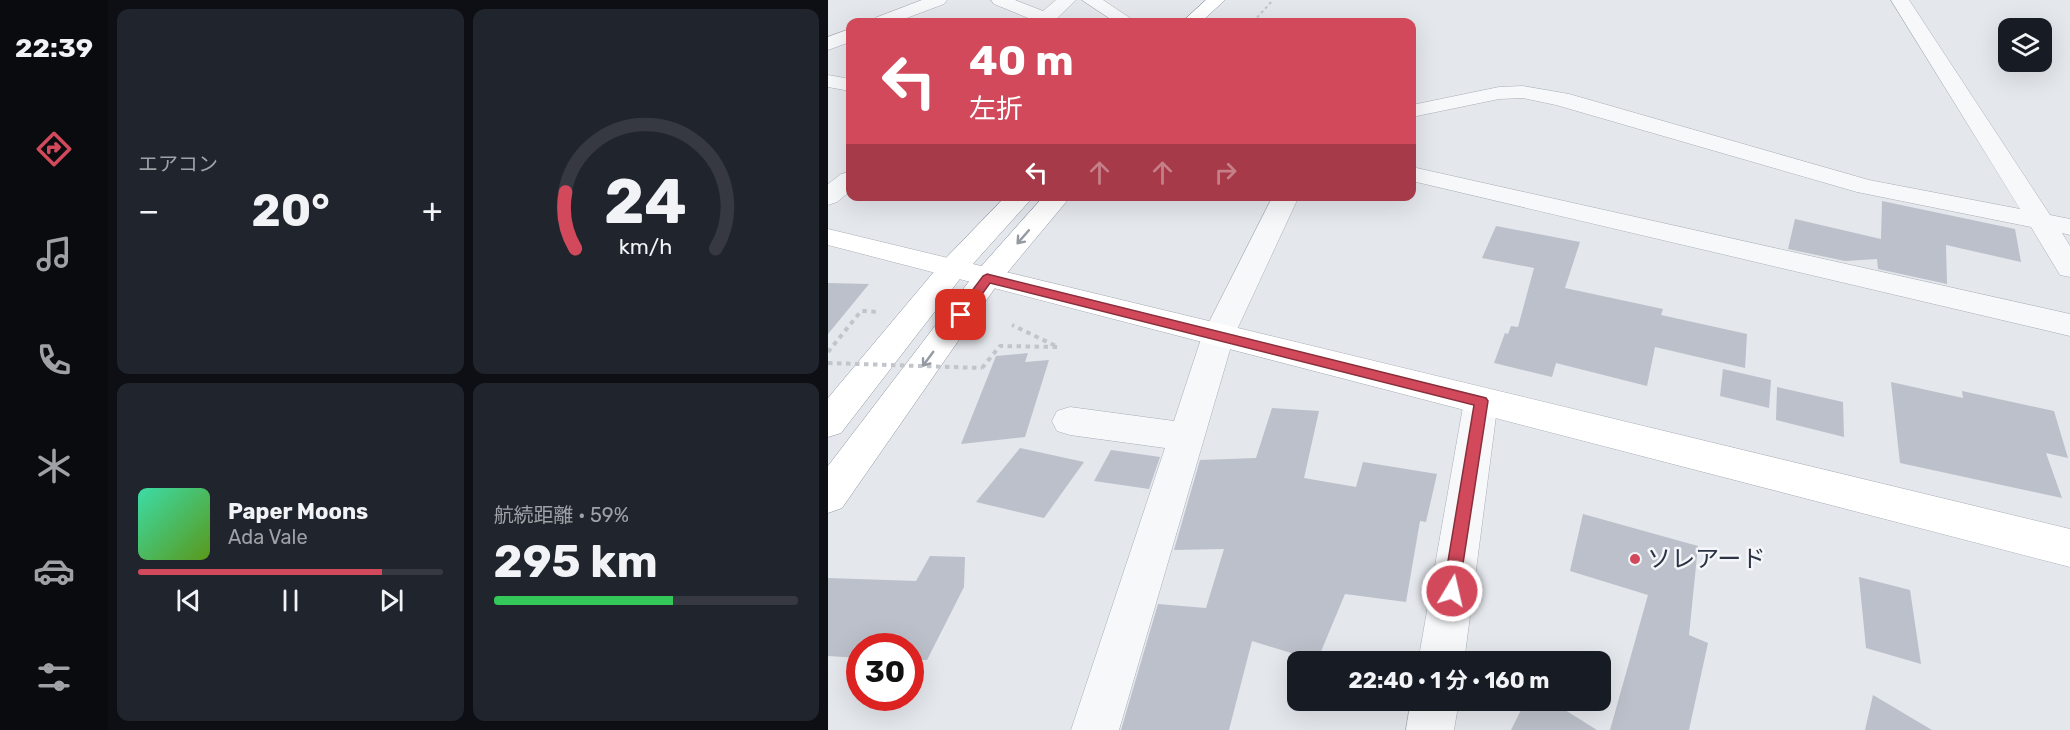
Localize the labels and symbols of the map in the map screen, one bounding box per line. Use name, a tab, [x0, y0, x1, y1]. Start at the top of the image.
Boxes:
one-way arrow	[1016, 230, 1030, 245]
pin	[935, 289, 986, 340]
one-way arrow	[922, 351, 934, 367]
place label: ソレアード	[1647, 545, 1766, 573]
marker: ソレアード	[1628, 552, 1642, 566]
position arrow	[1420, 559, 1484, 623]
speed limit sign: 30	[846, 633, 924, 711]

